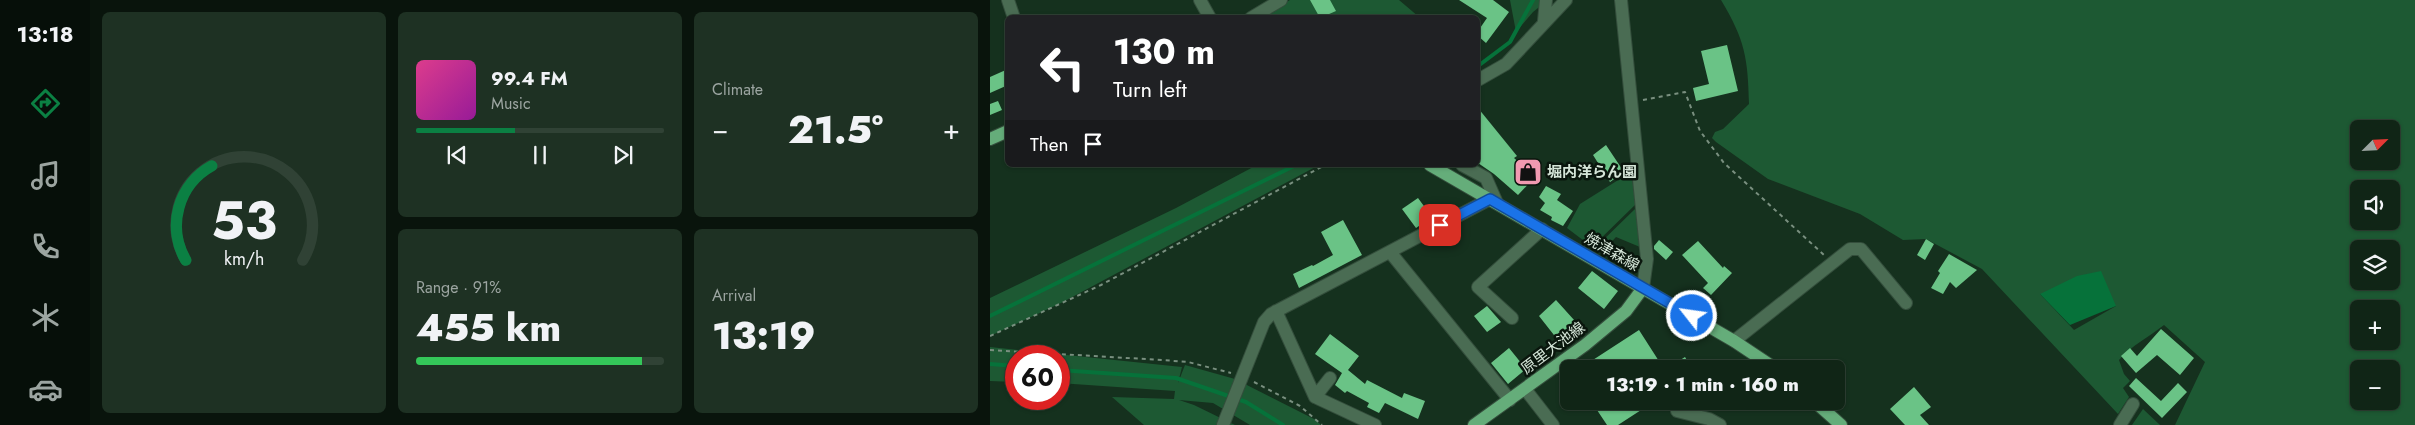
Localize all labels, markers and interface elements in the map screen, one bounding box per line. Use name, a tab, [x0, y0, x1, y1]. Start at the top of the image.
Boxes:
text: 13:18	[17, 18, 73, 50]
text: 130 m	[1113, 27, 1215, 77]
icon: left	[1030, 35, 1095, 100]
text: 99.4 FM	[491, 65, 568, 92]
text: Turn left	[1113, 73, 1187, 105]
text: Climate	[712, 78, 763, 101]
icon: directions	[28, 86, 63, 121]
text: Music	[491, 92, 531, 115]
text: 21.5°	[788, 102, 883, 157]
text: −	[712, 109, 729, 150]
text: +	[943, 109, 960, 150]
north arrow	[2350, 120, 2400, 170]
map controls	[2350, 120, 2400, 410]
icon: arrive	[1079, 130, 1107, 158]
text: Then	[1030, 131, 1069, 158]
icon: previous	[443, 141, 471, 169]
icon: pause	[526, 141, 554, 169]
icon: next	[609, 141, 637, 169]
shop icon: 堀内洋らん園	[1513, 157, 1543, 187]
icon: music	[28, 158, 63, 193]
place label: 堀内洋らん園	[1547, 161, 1637, 183]
button: sound	[2350, 180, 2400, 230]
text: 53	[211, 183, 277, 259]
pin	[1419, 204, 1461, 246]
icon: arrive	[1426, 211, 1454, 239]
street label: 焼津森線	[1581, 227, 1643, 277]
icon: phone	[28, 229, 63, 264]
button: layers	[2350, 240, 2400, 290]
text: km/h	[224, 246, 264, 272]
text: Range · 91%	[416, 276, 501, 299]
text: Arrival	[712, 284, 756, 307]
position arrow	[1665, 289, 1717, 341]
icon: climate	[28, 300, 63, 335]
text: 455 km	[416, 300, 561, 355]
button: +	[2350, 300, 2400, 350]
text: 13:19	[712, 308, 815, 363]
street label: 原里大池線	[1516, 317, 1590, 379]
speed limit sign: 60	[1005, 345, 1070, 410]
button: −	[2350, 360, 2400, 410]
text: 13:19 · 1 min · 160 m	[1606, 371, 1799, 398]
icon: car	[28, 372, 63, 407]

